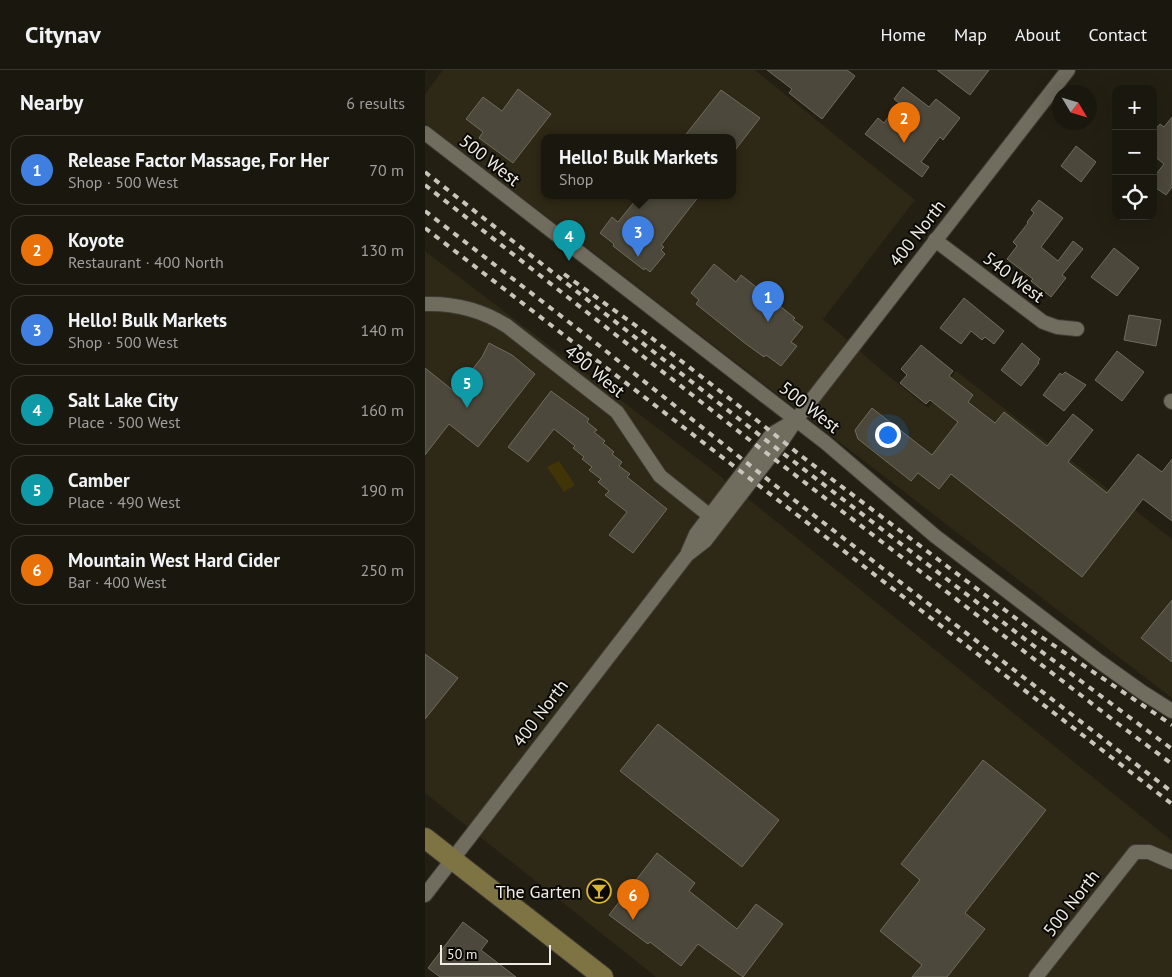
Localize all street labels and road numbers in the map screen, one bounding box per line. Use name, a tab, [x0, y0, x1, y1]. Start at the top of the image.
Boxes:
street label: 500 West	[455, 129, 525, 191]
street label: 400 North	[884, 195, 950, 271]
street label: 540 West	[979, 246, 1049, 308]
street label: 490 West	[560, 340, 630, 402]
street label: 500 West	[775, 376, 845, 438]
street label: 400 North	[507, 675, 573, 751]
street label: 500 North	[1038, 865, 1104, 941]

